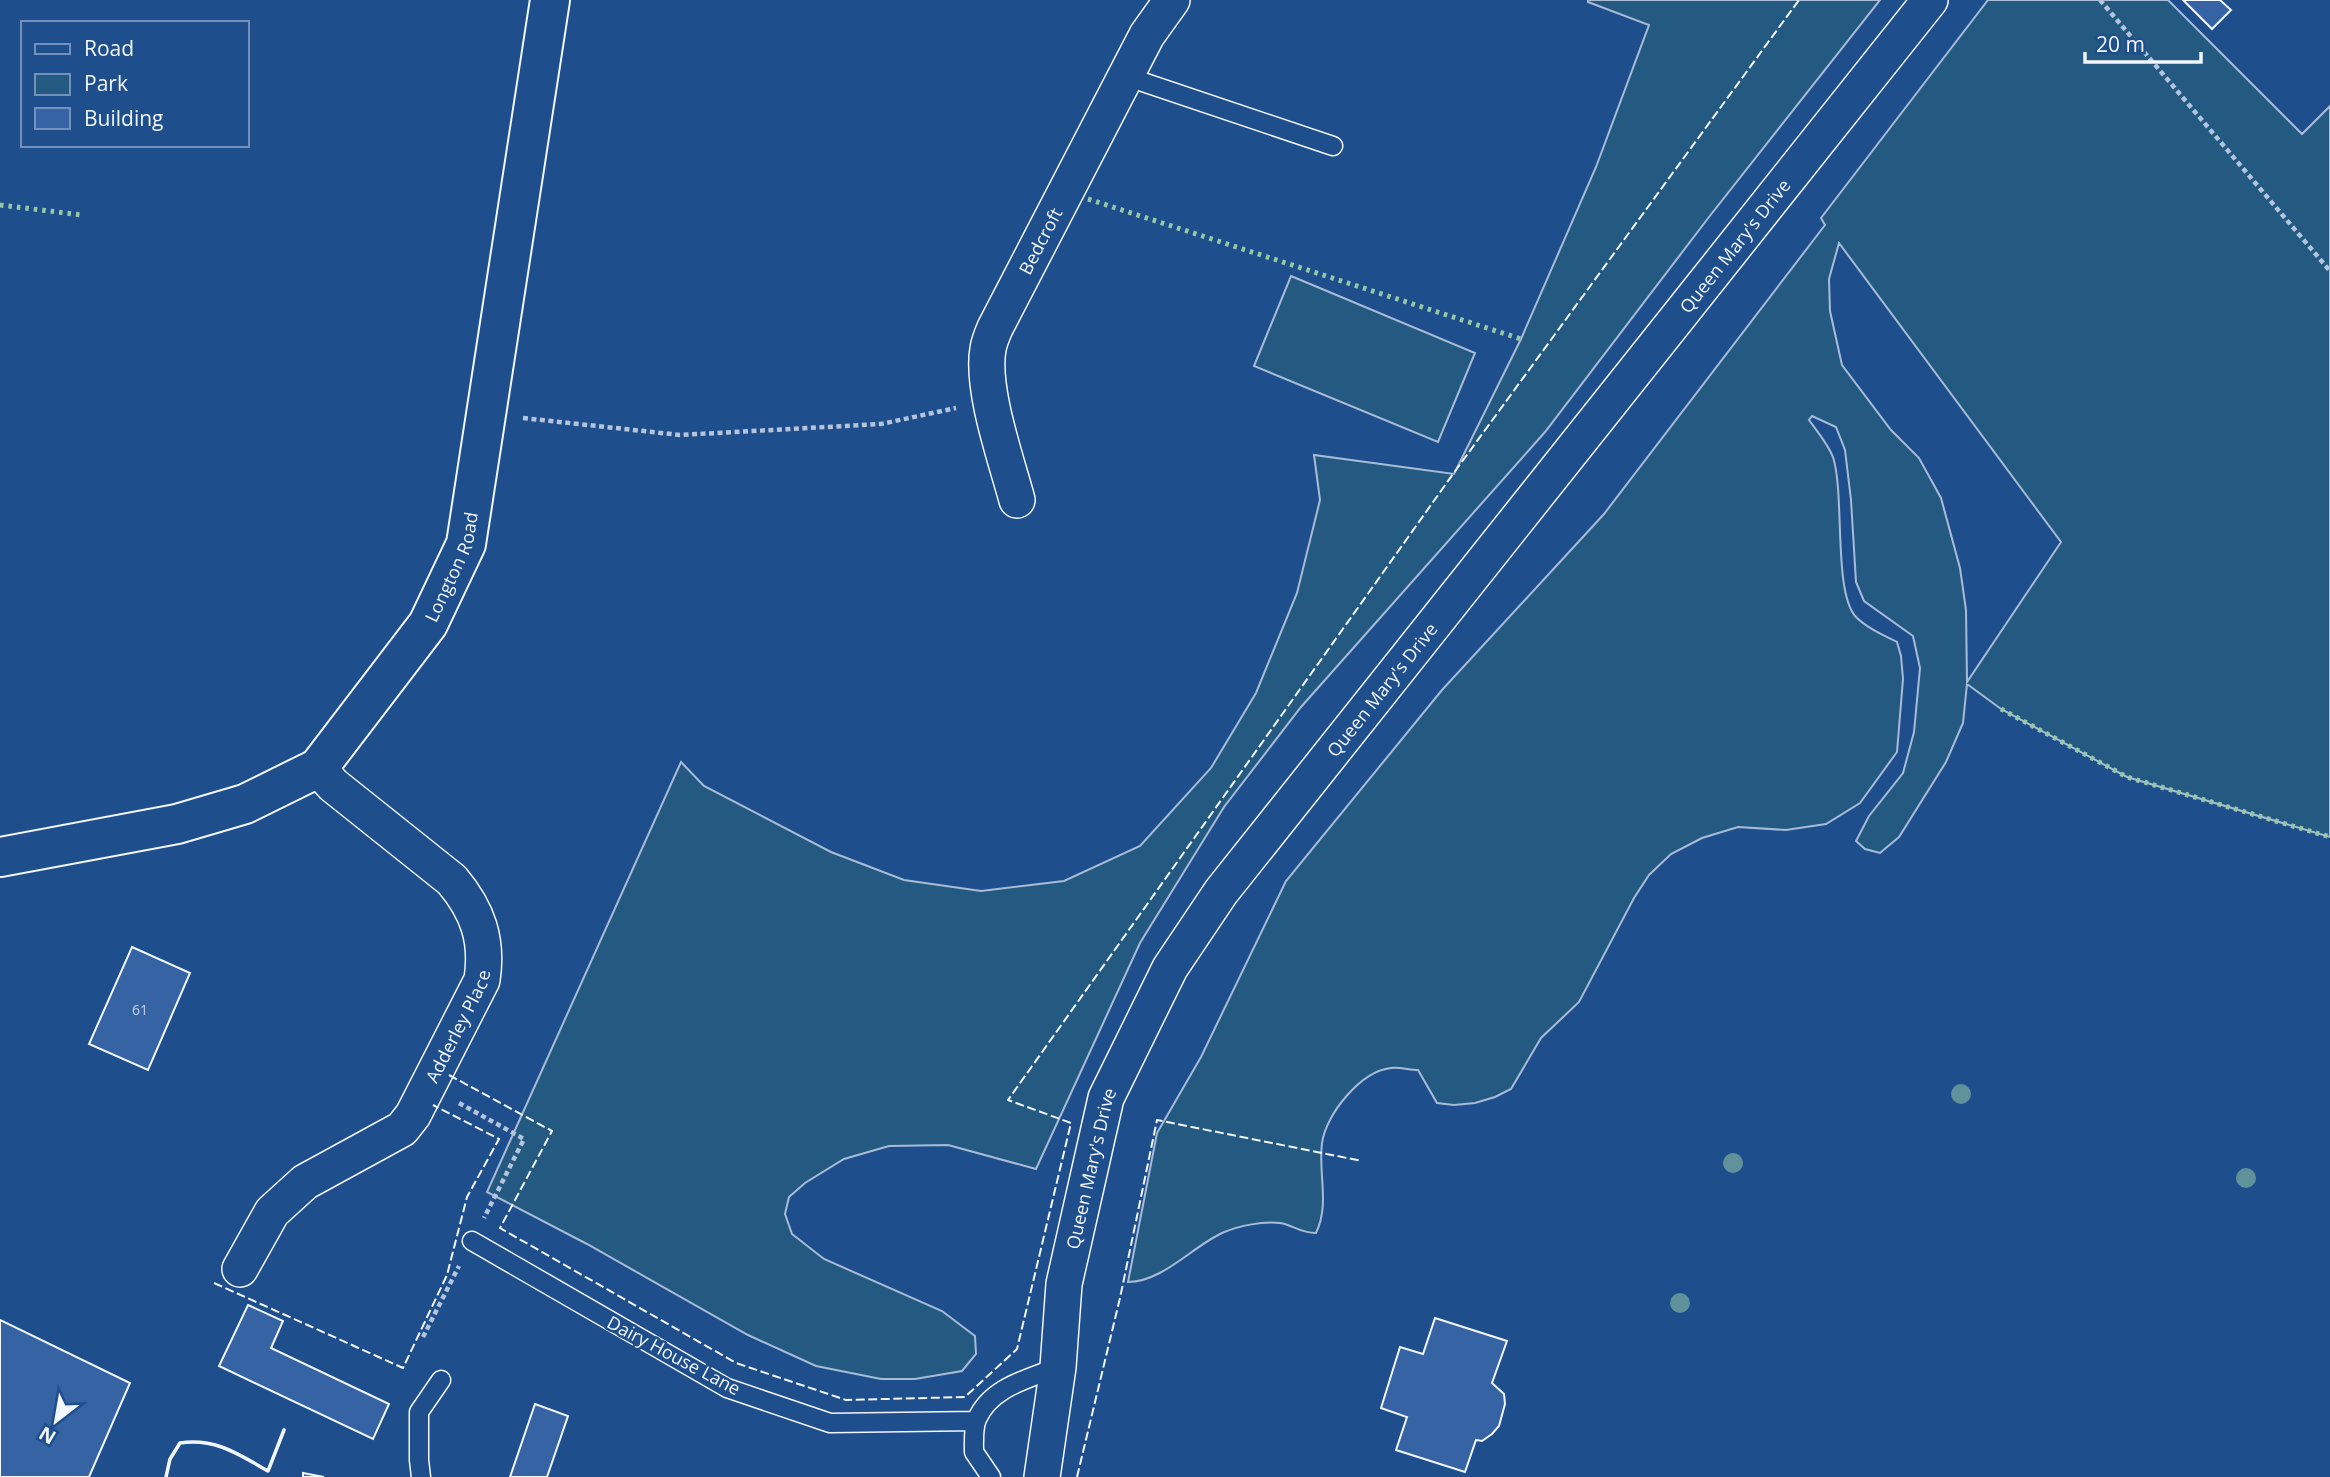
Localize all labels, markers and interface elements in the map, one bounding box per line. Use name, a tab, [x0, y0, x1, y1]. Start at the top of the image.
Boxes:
legend	[21, 21, 248, 147]
scale bar	[2085, 21, 2200, 65]
text: 20 m	[2096, 30, 2145, 58]
text: Road	[84, 34, 134, 62]
text: Park	[84, 69, 128, 97]
text: Building	[84, 104, 163, 132]
street label: Queen Mary's Drive	[1674, 174, 1795, 318]
street label: Bedcroft	[1013, 203, 1067, 278]
street label: Longton Road	[419, 510, 483, 626]
street label: Queen Mary's Drive	[1321, 618, 1443, 762]
street label: Adderley Place	[420, 969, 495, 1087]
house number: 61	[132, 1000, 148, 1019]
street label: Queen Mary's Drive	[1060, 1083, 1121, 1251]
street label: Dairy House Lane	[603, 1310, 745, 1400]
north arrow	[21, 1386, 91, 1456]
text: N	[34, 1420, 61, 1451]

